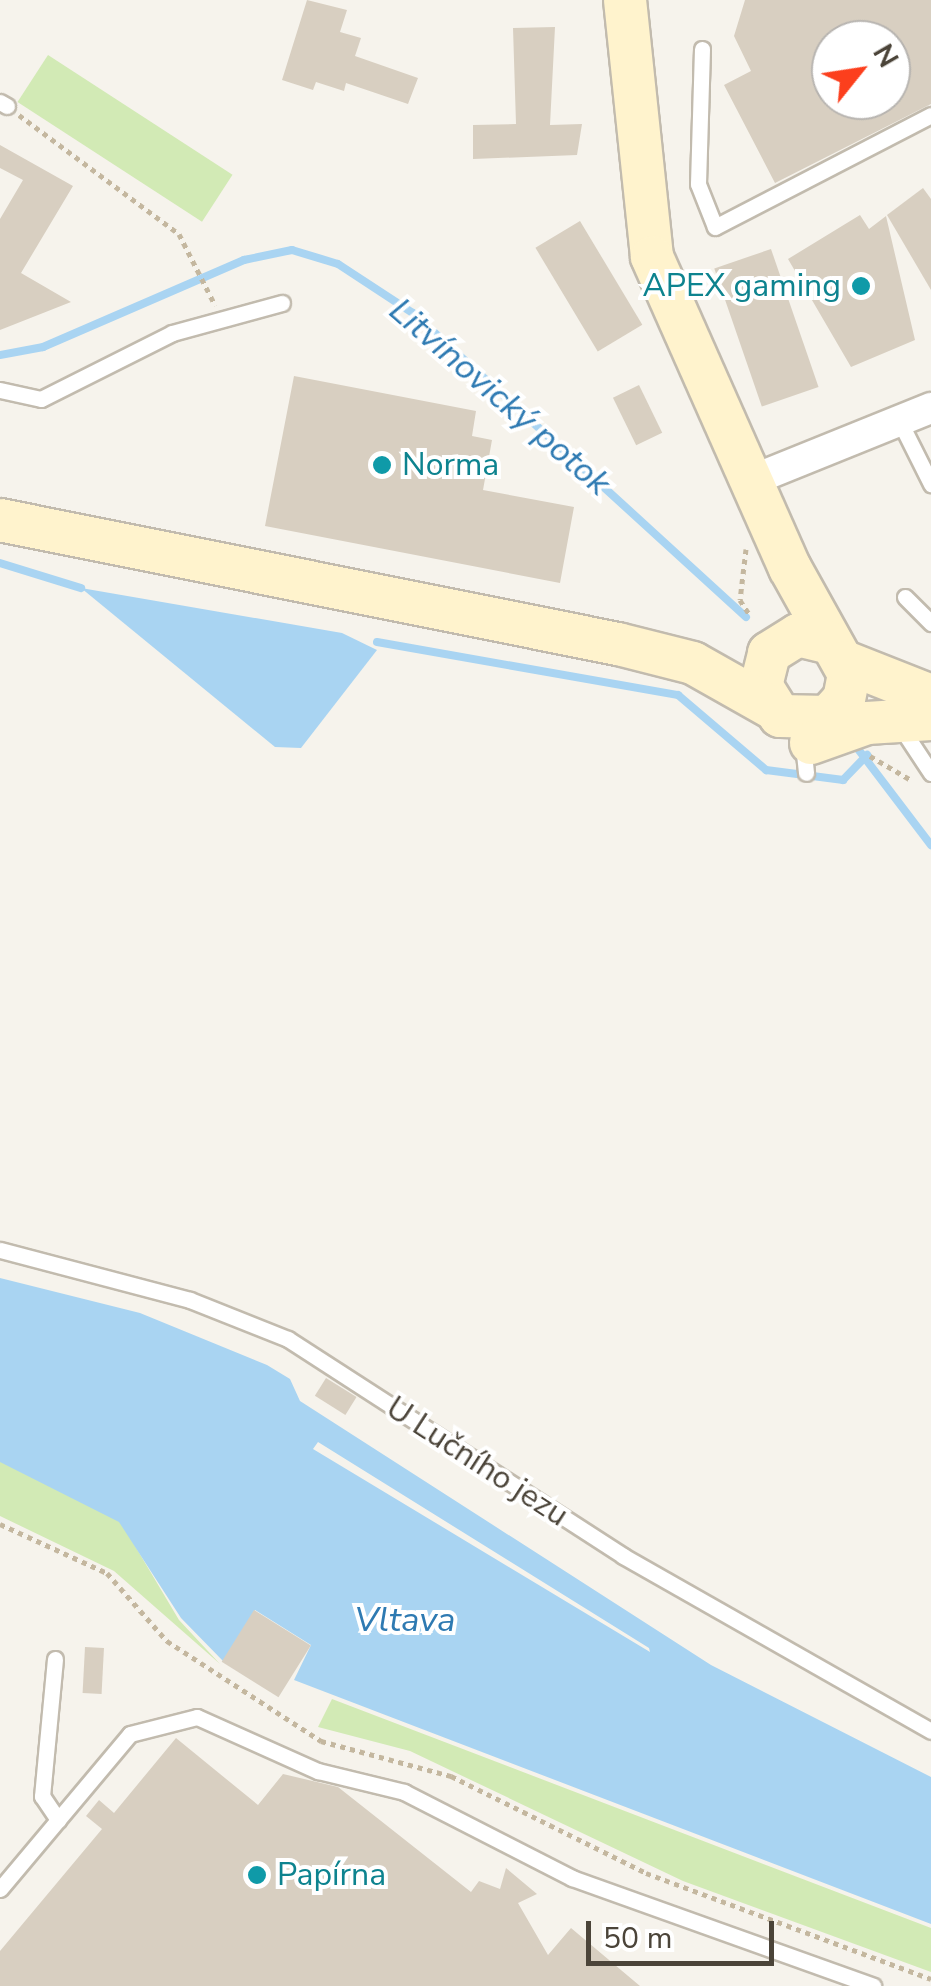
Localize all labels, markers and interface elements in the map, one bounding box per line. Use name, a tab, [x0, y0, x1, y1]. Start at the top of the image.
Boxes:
north arrow	[811, 20, 911, 120]
text: N	[864, 37, 907, 75]
place label: APEX gaming	[643, 267, 841, 305]
marker: APEX gaming	[850, 275, 872, 297]
water label: Litvínovický potok	[381, 289, 619, 505]
place label: Norma	[402, 446, 499, 484]
marker: Norma	[371, 454, 393, 476]
street label: U Lučního jezu	[379, 1389, 575, 1535]
water label: Vltava	[354, 1599, 456, 1641]
place label: Papírna	[277, 1856, 386, 1894]
marker: Papírna	[246, 1864, 268, 1886]
scale bar	[591, 1901, 778, 1963]
text: 50 m	[603, 1918, 672, 1959]

